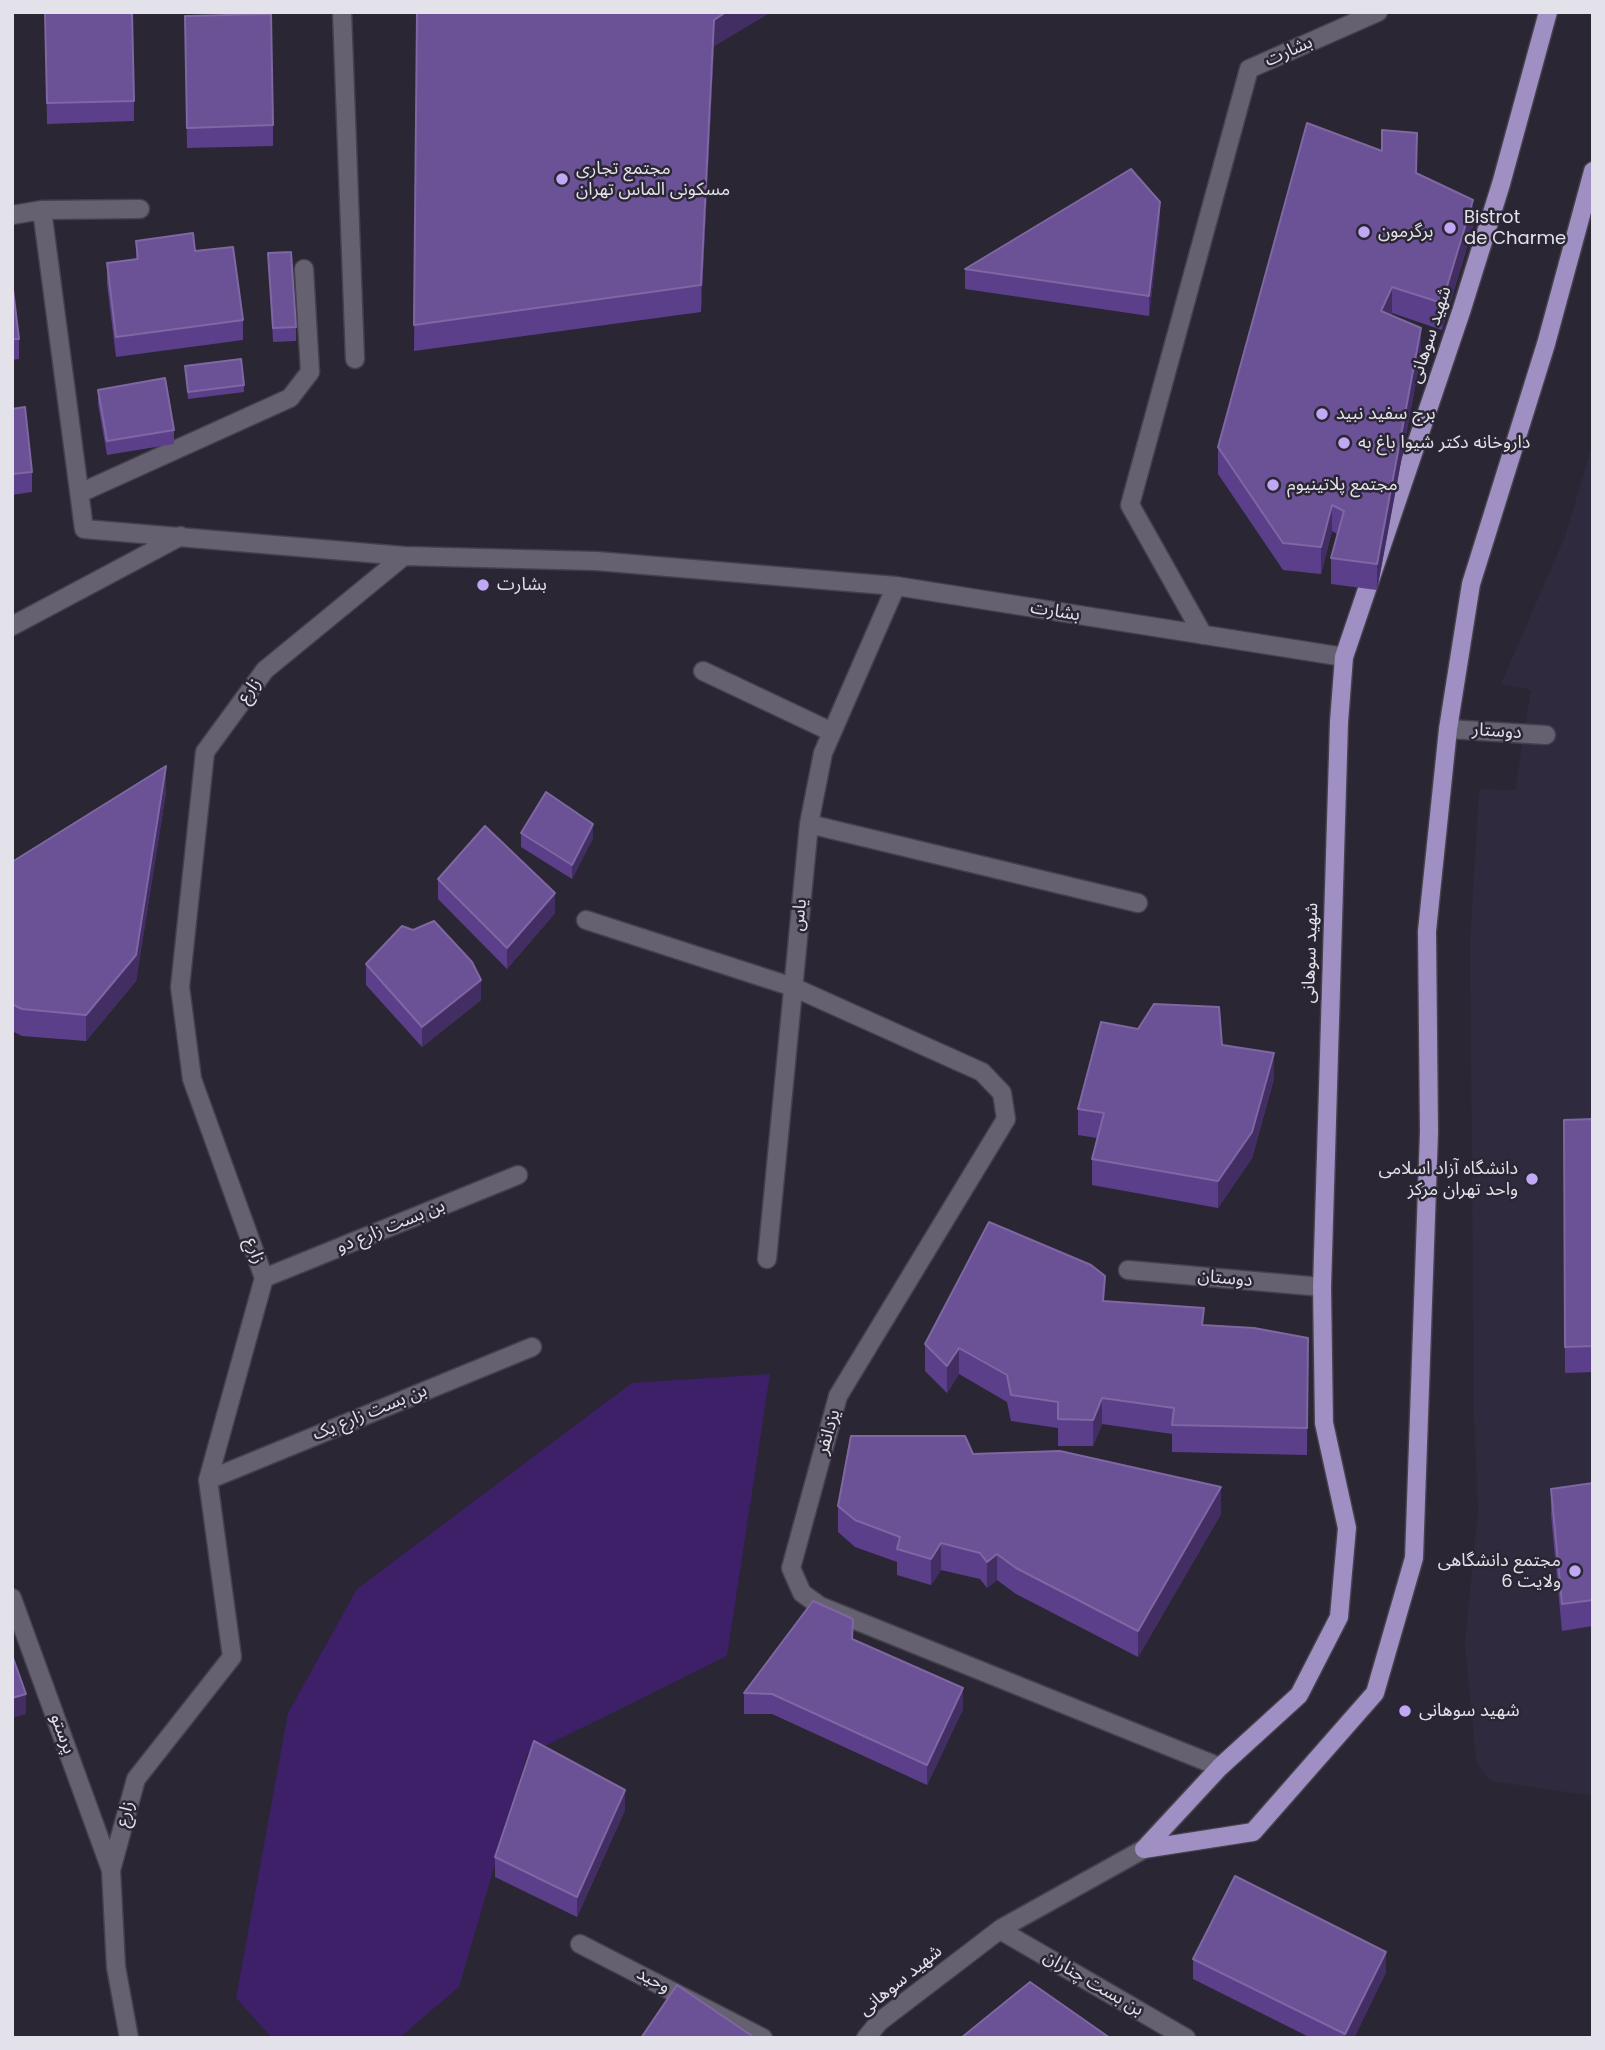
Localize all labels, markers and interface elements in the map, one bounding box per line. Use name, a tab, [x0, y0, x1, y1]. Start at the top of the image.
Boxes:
street label: بشارت	[1262, 32, 1316, 72]
place label: مجتمع تجاری مسکونی الماس تهران	[576, 158, 730, 200]
marker: مجتمع تجاری مسکونی الماس تهران	[554, 171, 570, 187]
place label: Bistrot de Charme	[1464, 207, 1566, 249]
marker: Bistrot de Charme	[1442, 220, 1458, 236]
place label: برگرمون	[1378, 221, 1433, 243]
marker: برگرمون	[1356, 224, 1372, 240]
street label: شهید سوهانی	[1405, 284, 1457, 386]
place label: برج سفید نبید	[1336, 403, 1436, 425]
marker: برج سفید نبید	[1314, 406, 1330, 422]
place label: داروخانه دکتر شیوا باغ به	[1358, 432, 1530, 454]
marker: داروخانه دکتر شیوا باغ به	[1336, 435, 1352, 451]
place label: مجتمع پلاتینیوم	[1287, 474, 1398, 496]
marker: مجتمع پلاتینیوم	[1265, 477, 1281, 493]
place label: بشارت	[497, 574, 547, 596]
marker: بشارت	[475, 577, 491, 593]
street label: بشارت	[1029, 597, 1081, 627]
street label: زارع	[234, 674, 266, 708]
street label: دوستار	[1472, 720, 1522, 744]
street label: یاس	[788, 898, 812, 932]
street label: شهید سوهانی	[1298, 902, 1324, 1004]
place label: دانشگاه آزاد اسلامی واحد تهران مرکز	[1379, 1158, 1518, 1200]
marker: دانشگاه آزاد اسلامی واحد تهران مرکز	[1524, 1171, 1540, 1187]
street label: بن بست زارع دو	[334, 1195, 448, 1259]
street label: زارع	[239, 1235, 269, 1267]
street label: دوستان	[1197, 1266, 1253, 1292]
street label: بن بست زارع یک	[310, 1380, 430, 1446]
street label: یزدانفر	[812, 1407, 846, 1457]
place label: مجتمع دانشگاهی ولایت 6	[1438, 1550, 1561, 1592]
marker: مجتمع دانشگاهی ولایت 6	[1567, 1563, 1583, 1579]
place label: شهید سوهانی	[1419, 1700, 1520, 1722]
marker: شهید سوهانی	[1397, 1703, 1413, 1719]
street label: پرستو	[45, 1711, 79, 1757]
street label: زارع	[112, 1799, 140, 1829]
street label: شهید سوهانی	[855, 1941, 947, 2021]
street label: بن بست چناران	[1039, 1947, 1147, 2021]
street label: وحید	[633, 1963, 673, 1999]

